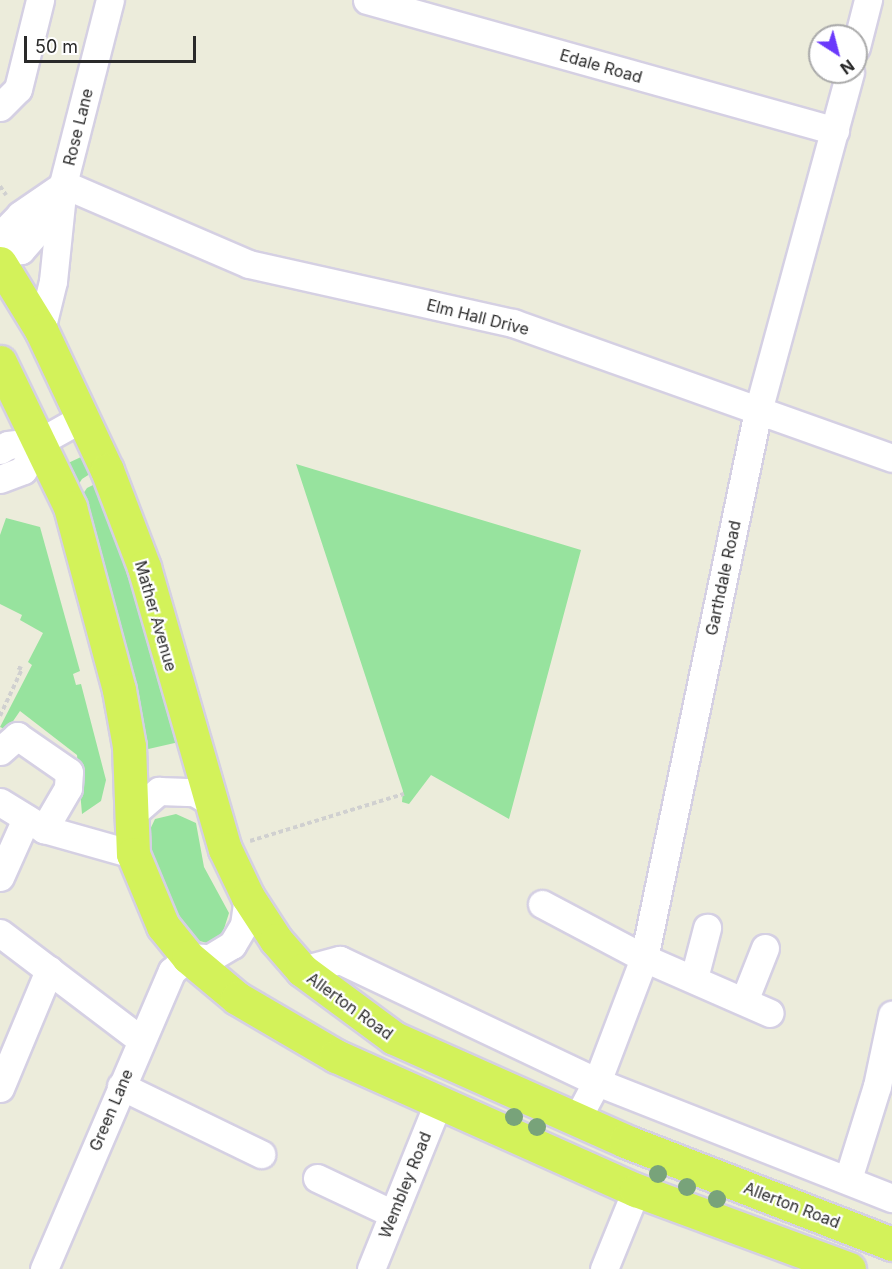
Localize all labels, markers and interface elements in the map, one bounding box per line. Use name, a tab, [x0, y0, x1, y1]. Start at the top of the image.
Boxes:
scale bar	[27, 24, 200, 62]
north arrow	[808, 24, 868, 84]
text: 50 m	[35, 36, 78, 57]
street label: Edale Road	[558, 45, 644, 87]
text: N	[837, 55, 858, 79]
street label: Rose Lane	[59, 86, 97, 168]
street label: Elm Hall Drive	[425, 295, 531, 339]
street label: Garthdale Road	[701, 519, 745, 637]
street label: Mather Avenue	[131, 558, 181, 674]
street label: Allerton Road	[303, 968, 397, 1044]
street label: Green Lane	[85, 1066, 137, 1154]
street label: Wembley Road	[375, 1129, 435, 1241]
street label: Allerton Road	[741, 1178, 843, 1232]

